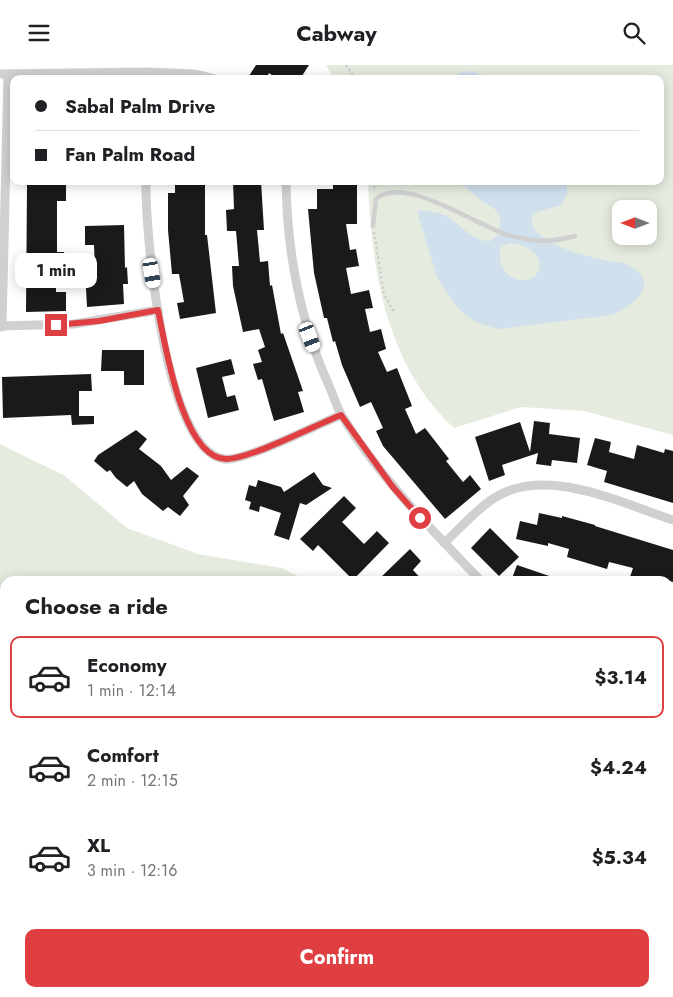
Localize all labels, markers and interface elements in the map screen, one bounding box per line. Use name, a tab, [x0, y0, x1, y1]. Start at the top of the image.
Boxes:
text: Cabway	[296, 17, 377, 49]
icon: menu	[25, 19, 53, 47]
icon: search	[620, 19, 648, 47]
text: Sabal Palm Drive	[65, 93, 215, 120]
text: Fan Palm Road	[65, 141, 195, 168]
north arrow	[612, 200, 658, 245]
map controls	[612, 200, 657, 245]
callout: 1 min	[15, 253, 97, 287]
car	[142, 257, 161, 289]
text: 1 min	[36, 259, 76, 282]
route end	[45, 314, 67, 336]
car	[297, 320, 322, 354]
route start	[409, 507, 431, 529]
text: Choose a ride	[25, 590, 168, 622]
text: Economy	[87, 652, 167, 679]
icon: car	[27, 655, 72, 700]
text: $3.14	[595, 664, 647, 691]
text: 1 min · 12:14	[87, 679, 176, 702]
text: Comfort	[87, 742, 159, 769]
icon: car	[27, 745, 72, 790]
text: $4.24	[590, 754, 647, 781]
text: 2 min · 12:15	[87, 769, 178, 792]
text: XL	[87, 832, 110, 859]
icon: car	[27, 835, 72, 880]
text: $5.34	[592, 844, 647, 871]
text: 3 min · 12:16	[87, 859, 178, 882]
button: Confirm	[25, 929, 649, 987]

